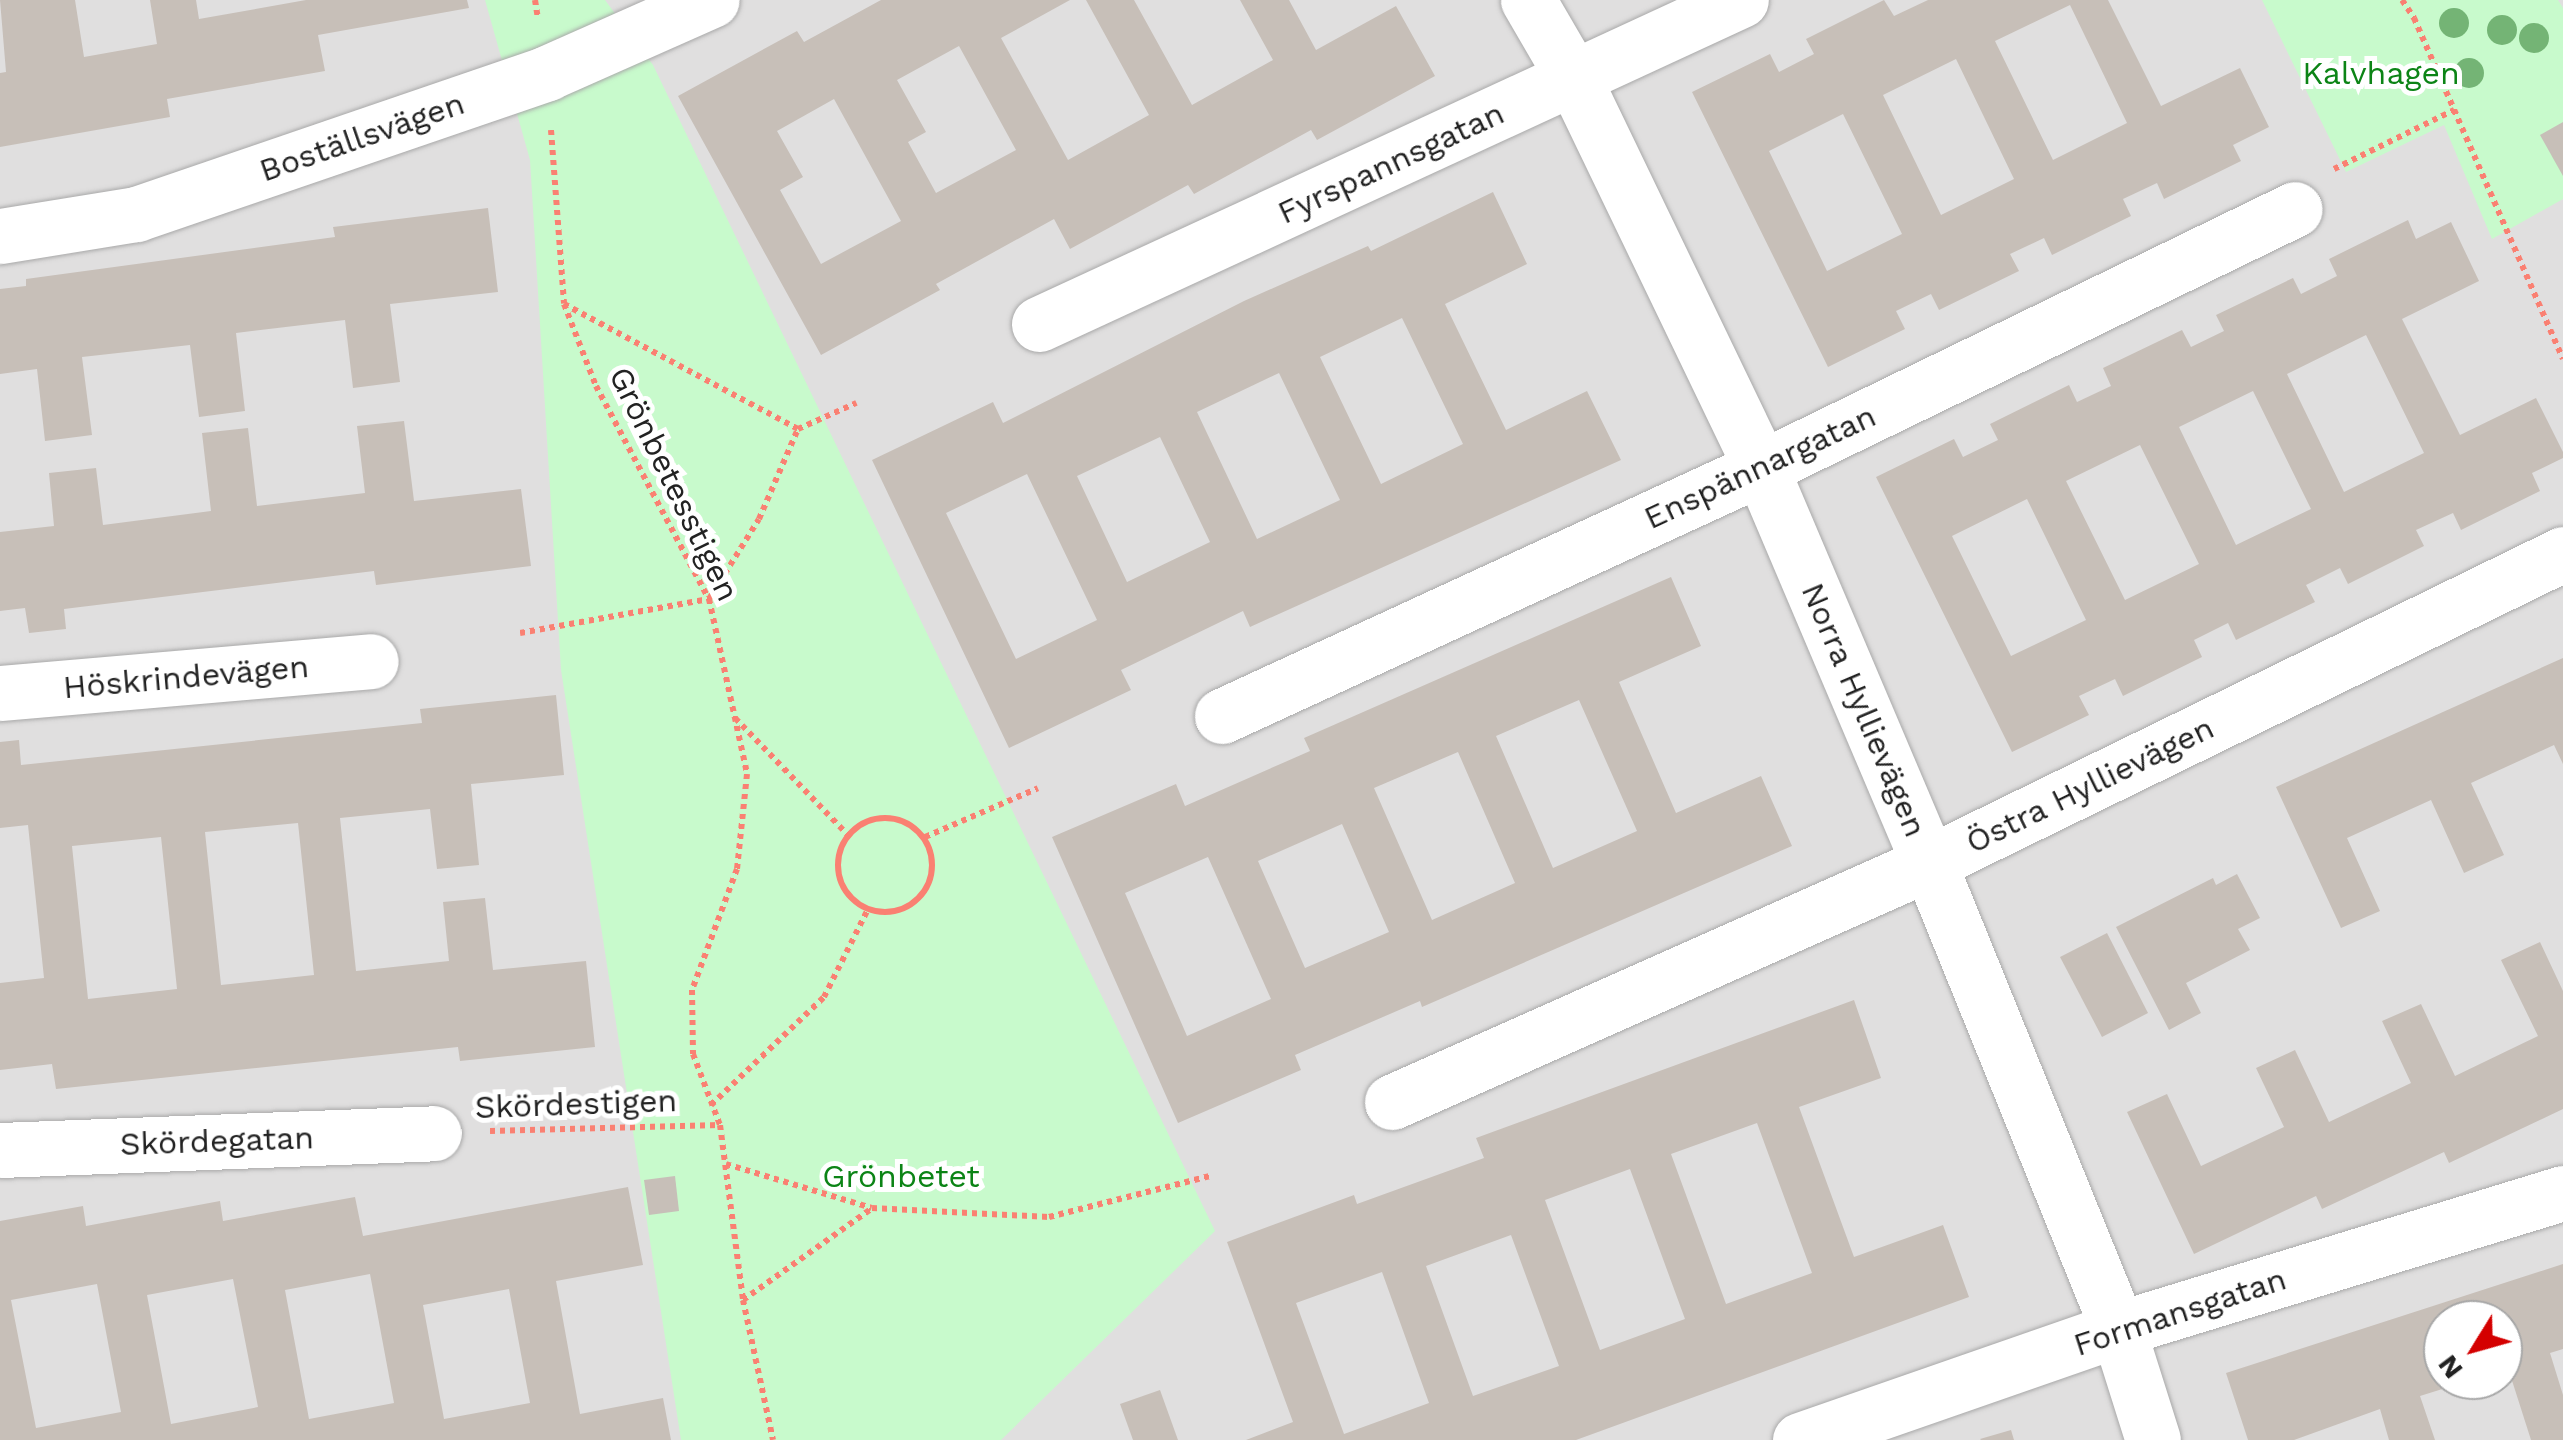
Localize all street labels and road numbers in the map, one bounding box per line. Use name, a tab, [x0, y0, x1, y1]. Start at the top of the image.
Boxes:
street label: Boställsvägen	[255, 84, 469, 190]
street label: Fyrspannsgatan	[1272, 94, 1510, 232]
street label: Grönbetesstigen	[601, 361, 747, 607]
street label: Enspännargatan	[1638, 397, 1882, 537]
street label: Norra Hyllievägen	[1793, 577, 1935, 843]
street label: Höskrindevägen	[62, 647, 310, 707]
street label: Östra Hyllievägen	[1960, 708, 2220, 862]
street label: Skördestigen	[474, 1081, 678, 1127]
street label: Skördegatan	[119, 1118, 315, 1164]
street label: Formansgatan	[2069, 1260, 2291, 1364]

